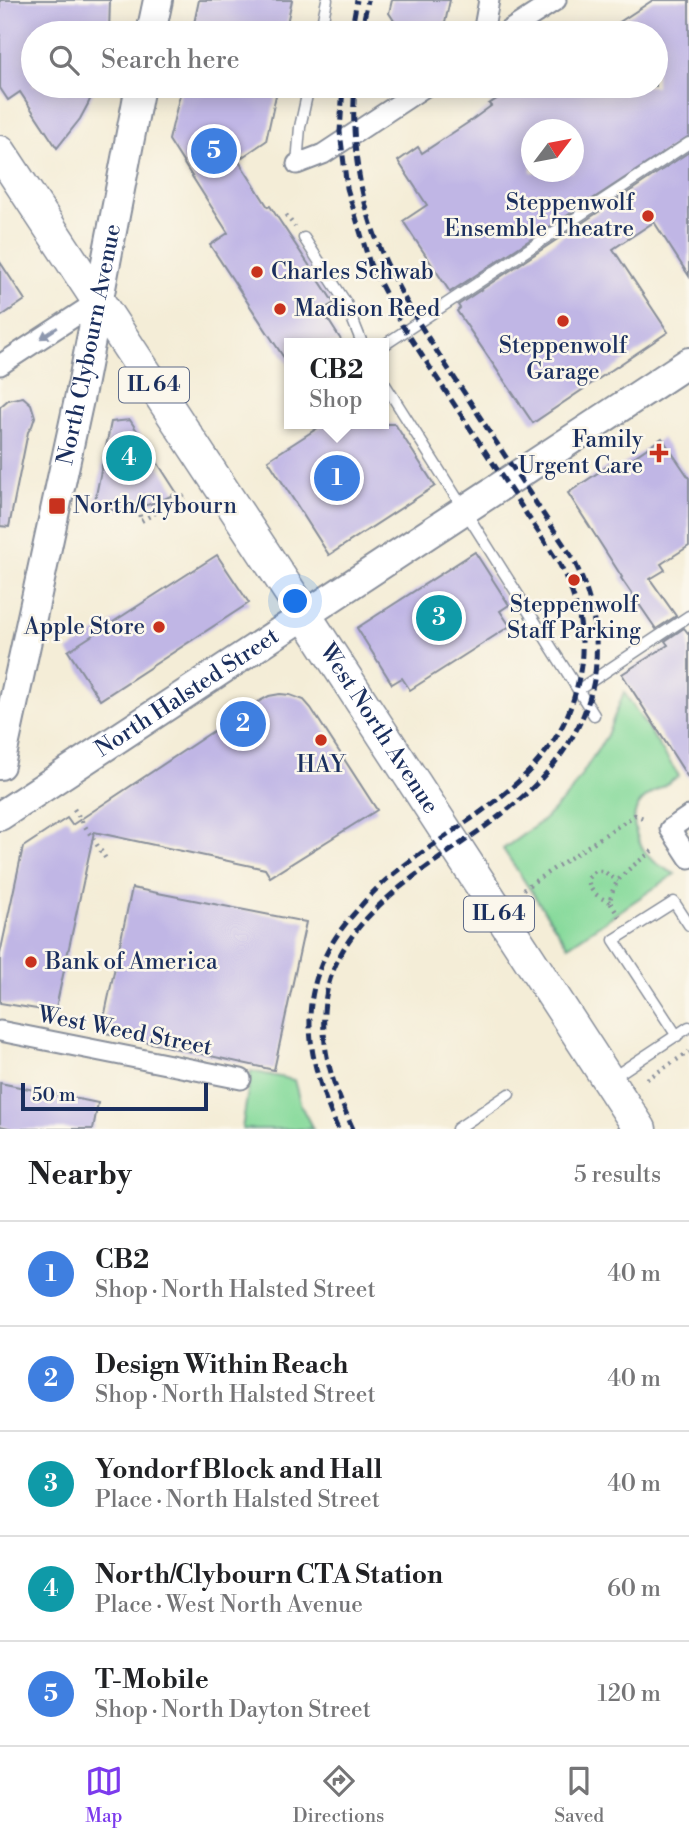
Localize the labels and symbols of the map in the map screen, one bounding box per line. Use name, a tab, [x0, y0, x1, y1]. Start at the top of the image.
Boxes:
north arrow	[521, 119, 584, 182]
pin: 5	[191, 125, 237, 177]
place label: Steppenwolf Ensemble Theatre	[444, 189, 636, 243]
marker: Steppenwolf Ensemble Theatre	[640, 208, 656, 224]
street label: North Clybourn Avenue	[51, 222, 127, 467]
place label: Charles Schwab	[271, 258, 434, 286]
marker: Charles Schwab	[249, 264, 265, 280]
place label: Madison Reed	[294, 295, 440, 323]
marker: Madison Reed	[272, 301, 288, 317]
marker: Steppenwolf Garage	[555, 313, 571, 329]
one-way arrow	[40, 326, 58, 340]
place label: Steppenwolf Garage	[499, 332, 629, 386]
road number: IL 64	[119, 368, 189, 402]
place label: Family Urgent Care	[518, 426, 644, 480]
pin: 4	[106, 432, 152, 484]
marker: Family Urgent Care	[649, 443, 669, 463]
pin: 1	[314, 452, 360, 504]
place label: North/Clybourn	[73, 492, 237, 520]
marker: North/Clybourn	[47, 496, 67, 516]
marker: Steppenwolf Staff Parking	[566, 572, 582, 588]
your location	[278, 584, 312, 618]
place label: Steppenwolf Staff Parking	[507, 591, 641, 645]
pin: 3	[416, 592, 462, 644]
place label: Apple Store	[23, 613, 145, 641]
marker: Apple Store	[151, 619, 167, 635]
street label: North Halsted Street	[90, 622, 284, 763]
street label: West North Avenue	[313, 637, 445, 819]
pin: 2	[220, 698, 266, 750]
marker: HAY	[313, 732, 329, 748]
place label: HAY	[297, 751, 347, 779]
road number: IL 64	[464, 897, 534, 932]
place label: Bank of America	[44, 948, 218, 976]
marker: Bank of America	[23, 954, 39, 970]
street label: West Weed Street	[34, 1000, 215, 1062]
scale bar	[21, 1080, 208, 1112]

